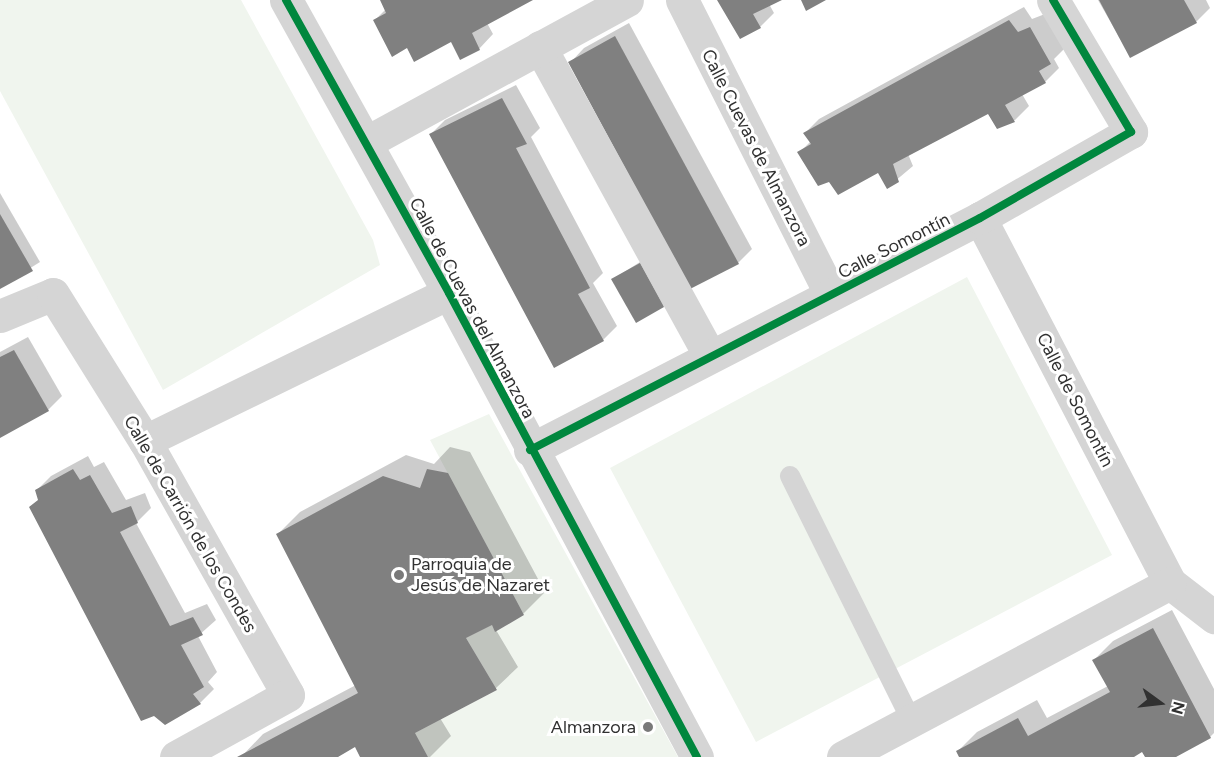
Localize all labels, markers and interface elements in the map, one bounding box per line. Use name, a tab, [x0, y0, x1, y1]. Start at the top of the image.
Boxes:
street label: Calle Cuevas de Almanzora	[697, 46, 815, 250]
street label: Calle de Cuevas del Almanzora	[404, 194, 540, 422]
street label: Calle Somontín	[834, 209, 954, 283]
street label: Calle de Somontín	[1032, 329, 1118, 471]
street label: Calle de Carrión de los Condes	[119, 412, 261, 636]
place label: Parroquia de Jesús de Nazaret	[411, 554, 550, 596]
marker: Parroquia de Jesús de Nazaret	[392, 568, 406, 582]
north arrow	[1130, 673, 1190, 733]
text: N	[1167, 699, 1189, 716]
place label: Almanzora	[551, 716, 636, 738]
marker: Almanzora	[641, 720, 655, 734]

